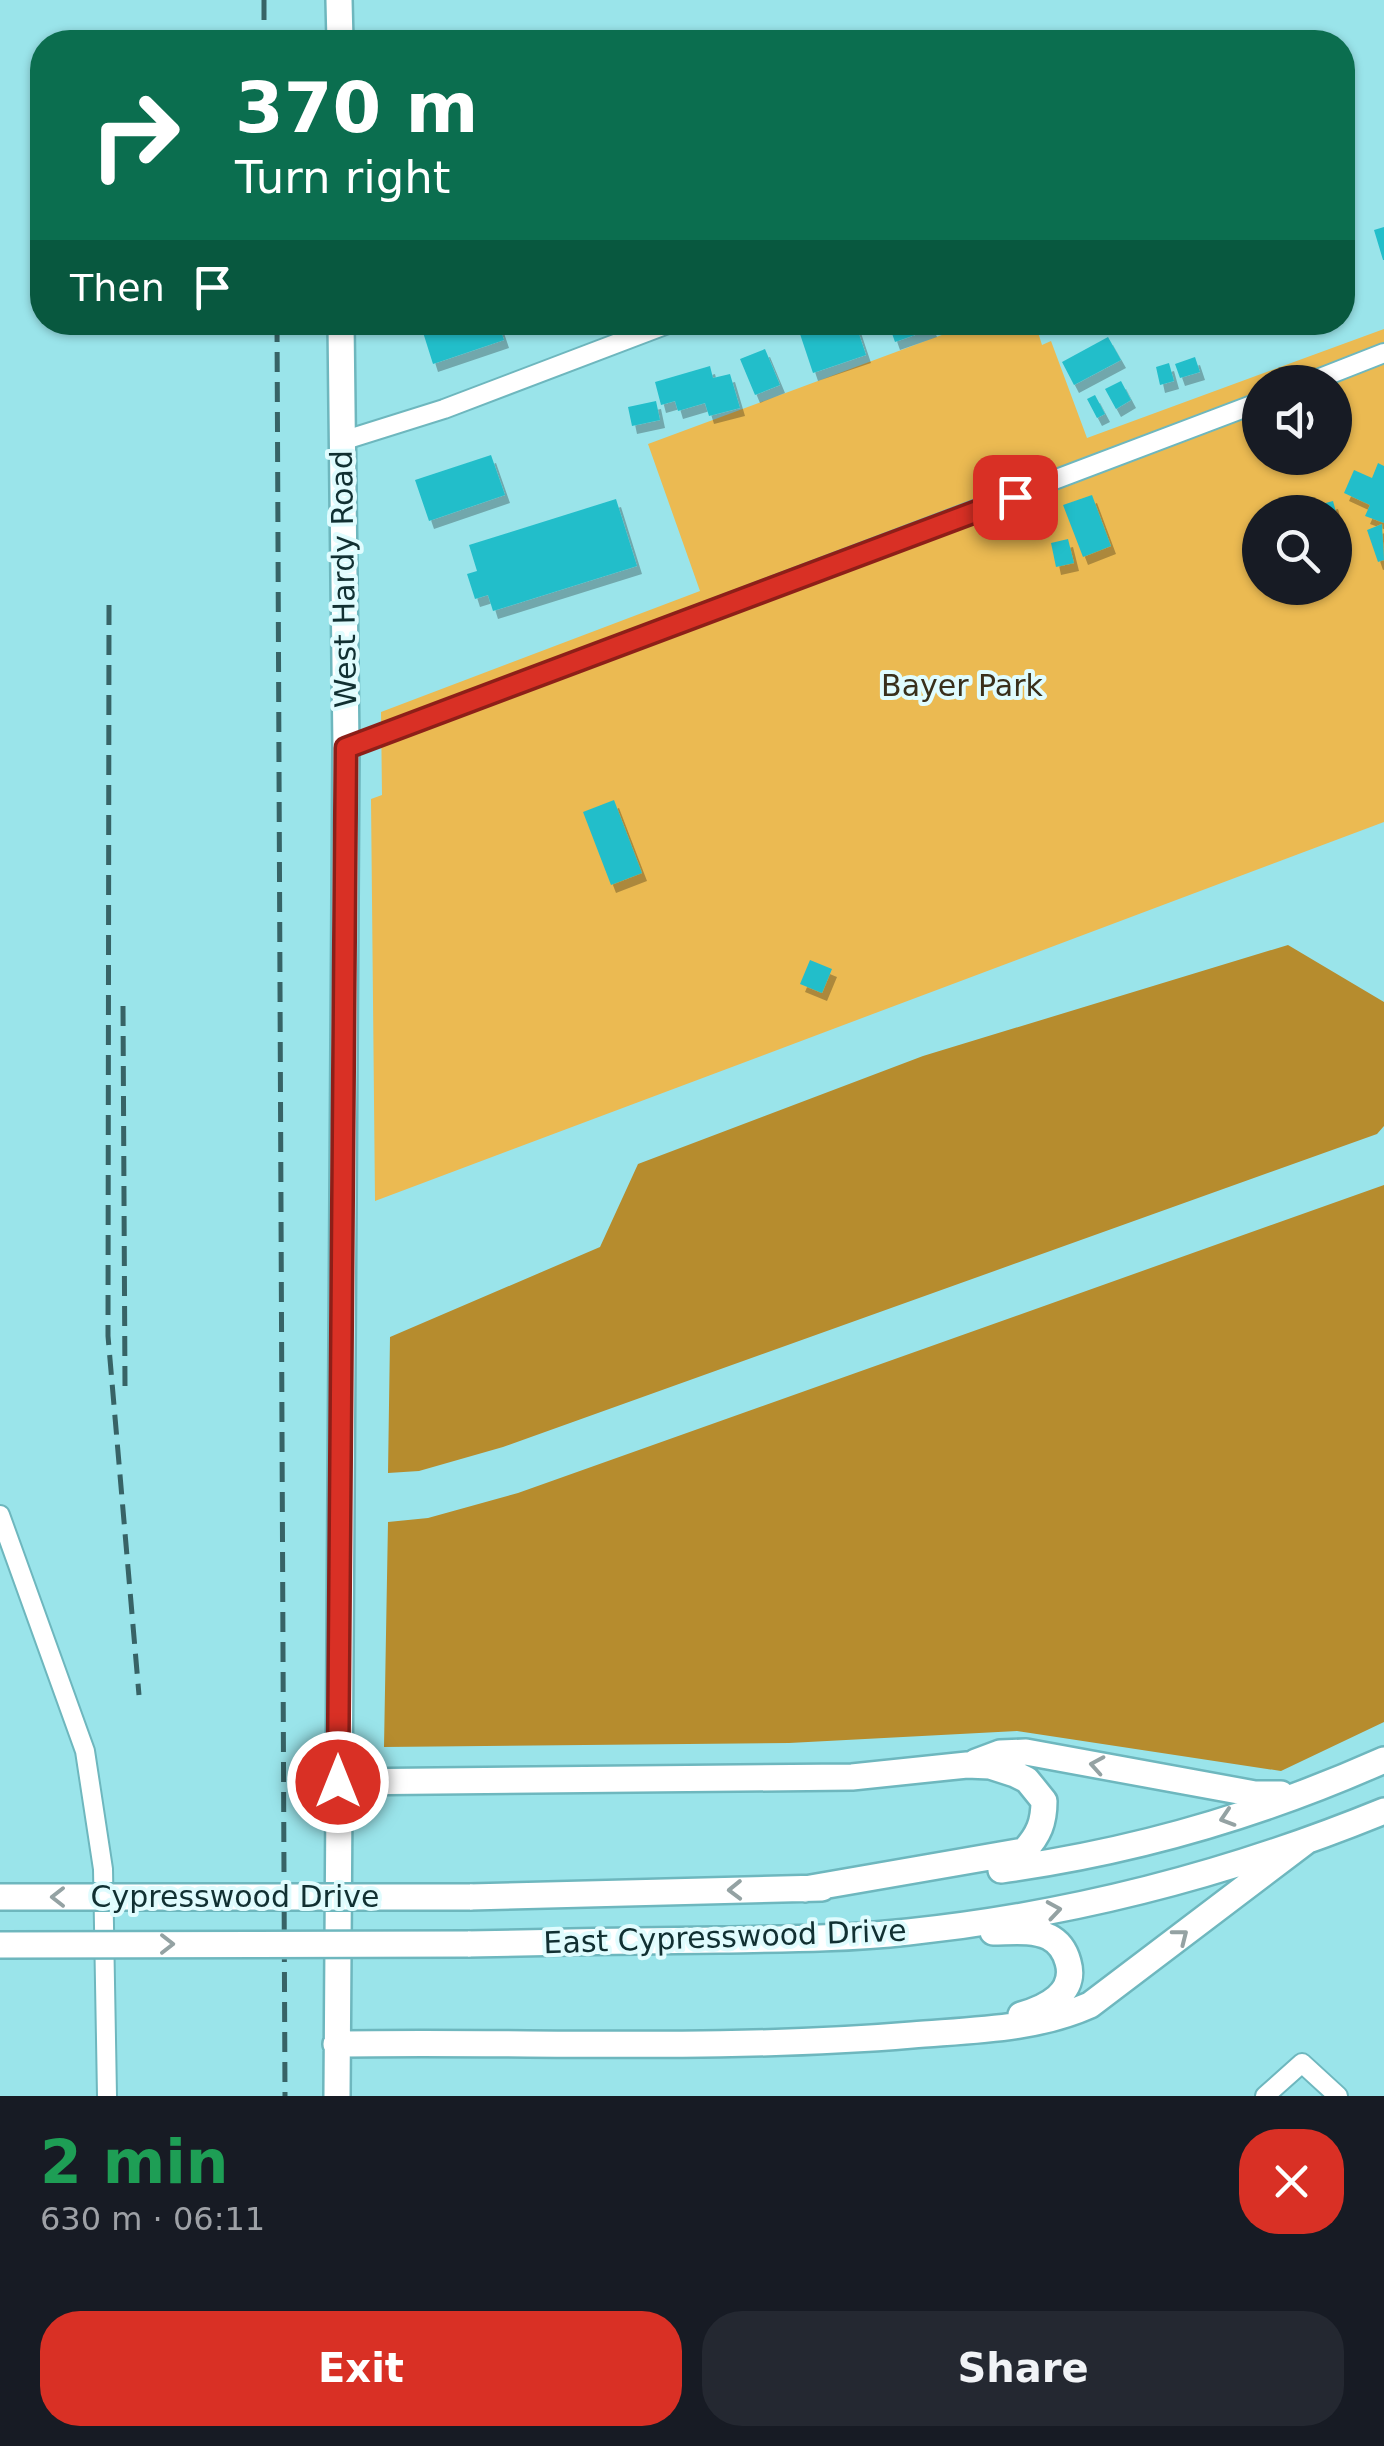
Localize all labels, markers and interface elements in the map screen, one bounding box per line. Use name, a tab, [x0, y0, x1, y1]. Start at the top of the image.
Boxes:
text: 370 m	[235, 67, 478, 149]
icon: right	[70, 70, 200, 200]
text: Turn right	[235, 151, 450, 204]
icon: arrive	[185, 260, 240, 315]
text: Then	[70, 266, 165, 310]
map controls	[1242, 365, 1352, 605]
button: sound	[1242, 365, 1352, 475]
street label: West Hardy Road	[324, 450, 363, 708]
pin	[973, 455, 1058, 540]
icon: arrive	[988, 470, 1043, 525]
button: search	[1242, 495, 1352, 605]
park label: Bayer Park	[881, 668, 1044, 703]
position arrow	[286, 1730, 390, 1834]
one-way arrow	[1089, 1755, 1106, 1776]
one-way arrow	[1219, 1806, 1236, 1826]
street label: Cypresswood Drive	[91, 1879, 379, 1914]
one-way arrow	[726, 1880, 742, 1901]
one-way arrow	[49, 1886, 64, 1908]
one-way arrow	[1046, 1900, 1062, 1921]
street label: East Cypresswood Drive	[543, 1913, 907, 1960]
one-way arrow	[1169, 1930, 1187, 1948]
one-way arrow	[160, 1933, 176, 1955]
text: 2 min	[40, 2127, 228, 2197]
button: close	[1239, 2129, 1344, 2234]
text: 630 m · 06:11	[40, 2200, 265, 2238]
button: Exit	[40, 2311, 682, 2426]
button: Share	[702, 2311, 1344, 2426]

